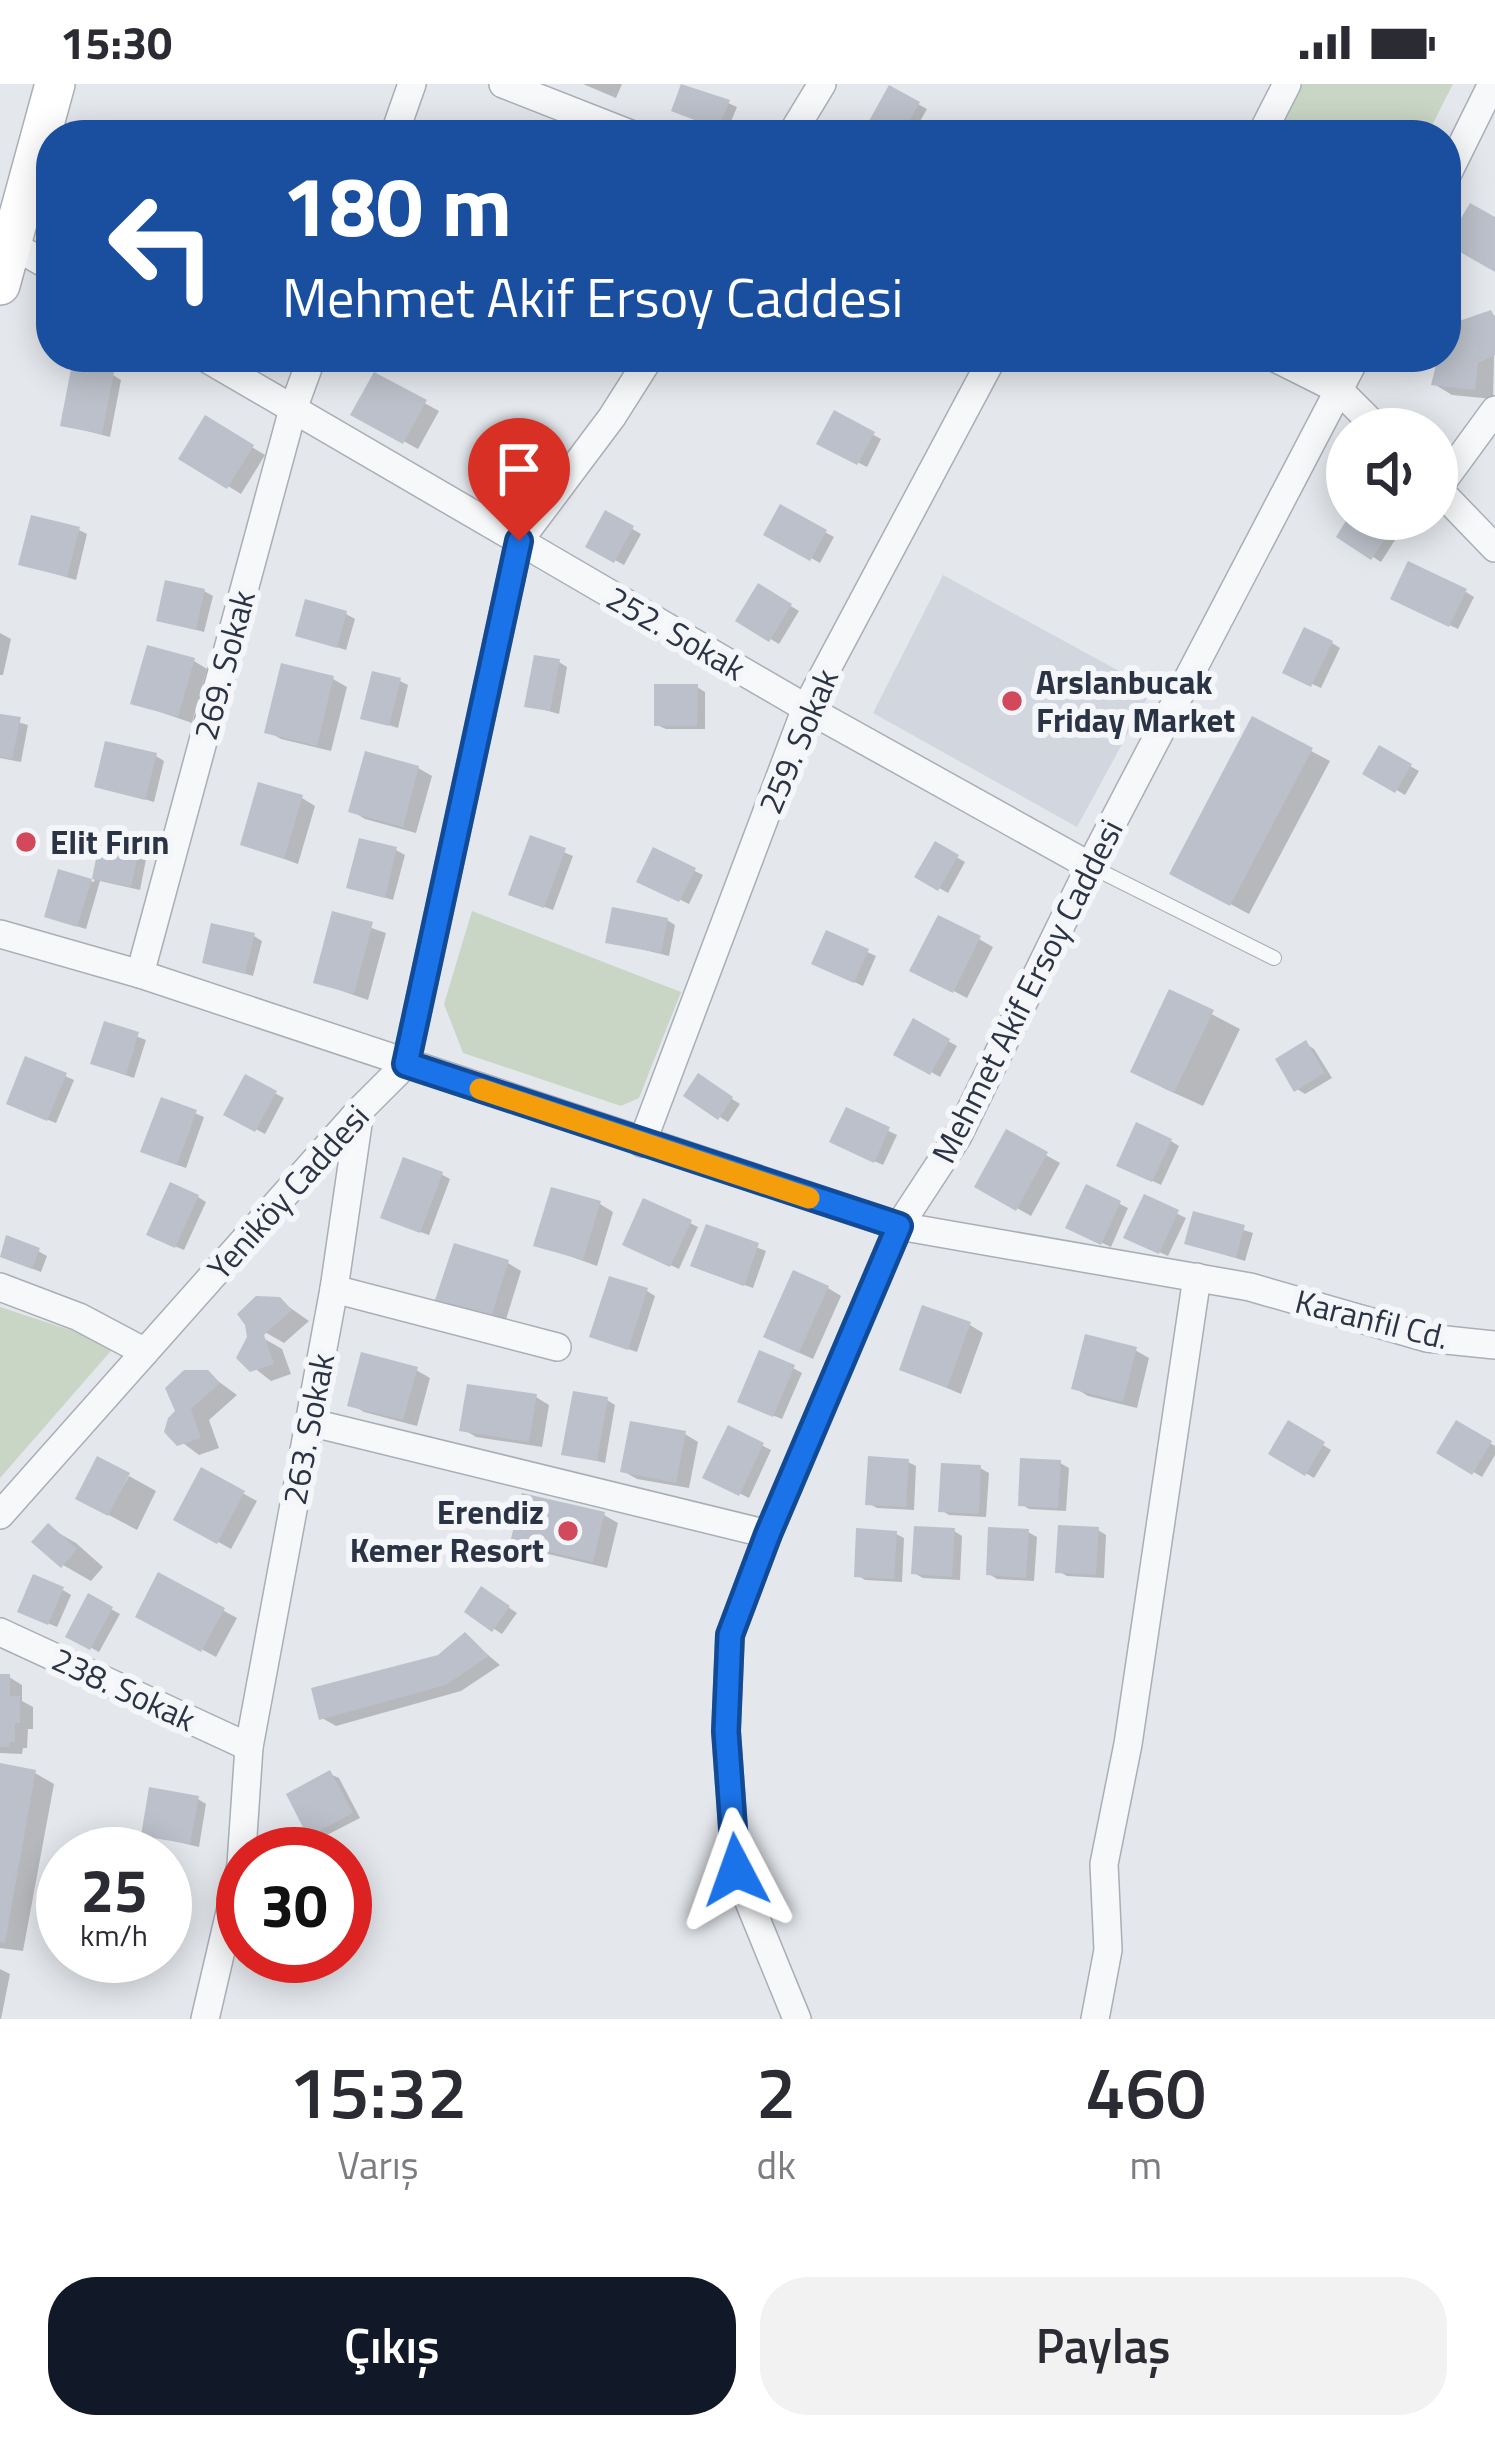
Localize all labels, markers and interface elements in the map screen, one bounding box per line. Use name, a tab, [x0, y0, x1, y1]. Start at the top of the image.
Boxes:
text: 15:30	[60, 8, 172, 76]
text: 180 m	[282, 141, 512, 269]
icon: left	[84, 168, 240, 324]
text: Mehmet Akif Ersoy Caddesi	[282, 256, 903, 338]
map controls	[1326, 408, 1458, 540]
button: sound	[1326, 408, 1458, 540]
pin	[468, 418, 570, 541]
icon: arrive	[486, 436, 552, 502]
street label: 252. Sokak	[597, 573, 755, 693]
street label: 269. Sokak	[180, 584, 268, 745]
place label: Arslanbucak Friday Market	[1036, 657, 1235, 745]
street label: 259. Sokak	[745, 661, 851, 821]
marker: Arslanbucak Friday Market	[999, 688, 1025, 714]
street label: Mehmet Akif Ersoy Caddesi	[919, 810, 1135, 1172]
place label: Elit Fırın	[50, 817, 170, 867]
marker: Elit Fırın	[13, 829, 39, 855]
street label: Yeniköy Caddesi	[195, 1093, 381, 1291]
street label: Karanfil Cd.	[1290, 1276, 1454, 1362]
street label: 263. Sokak	[269, 1349, 347, 1509]
place label: Erendiz Kemer Resort	[350, 1487, 544, 1575]
marker: Erendiz Kemer Resort	[555, 1518, 581, 1544]
street label: 238. Sokak	[44, 1634, 204, 1744]
position arrow	[673, 1807, 799, 1933]
speed limit sign: 30	[216, 1827, 372, 1983]
text: 25	[80, 1844, 148, 1935]
text: km/h	[80, 1912, 148, 1958]
text: 15:32	[289, 2036, 467, 2146]
text: 2	[756, 2036, 796, 2146]
text: 460	[1085, 2036, 1206, 2146]
text: Varış	[337, 2135, 419, 2194]
text: dk	[757, 2135, 796, 2194]
text: m	[1129, 2135, 1162, 2194]
button: Çıkış	[48, 2277, 736, 2415]
button: Paylaş	[760, 2277, 1447, 2415]

